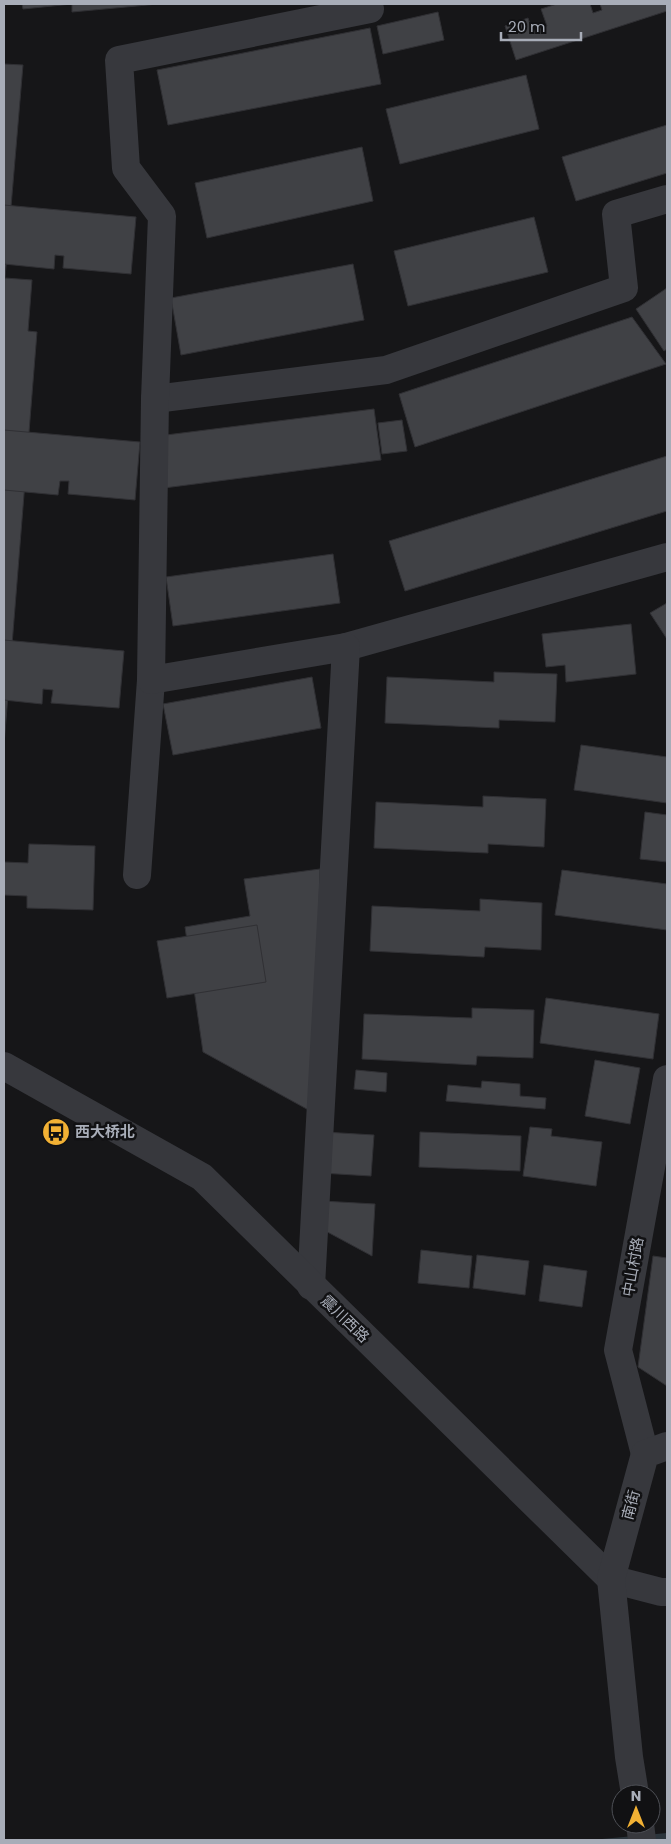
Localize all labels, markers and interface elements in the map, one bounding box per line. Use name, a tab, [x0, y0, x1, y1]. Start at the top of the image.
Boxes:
scale bar	[501, 10, 581, 42]
text: 20 m	[508, 16, 546, 37]
bus stop icon: 西大桥北	[41, 1117, 71, 1147]
place label: 西大桥北	[75, 1121, 135, 1142]
street label: 中山村路	[617, 1236, 648, 1298]
street label: 震川西路	[316, 1290, 374, 1347]
street label: 南街	[616, 1488, 645, 1522]
north arrow	[611, 1784, 661, 1834]
text: N	[631, 1786, 641, 1806]

